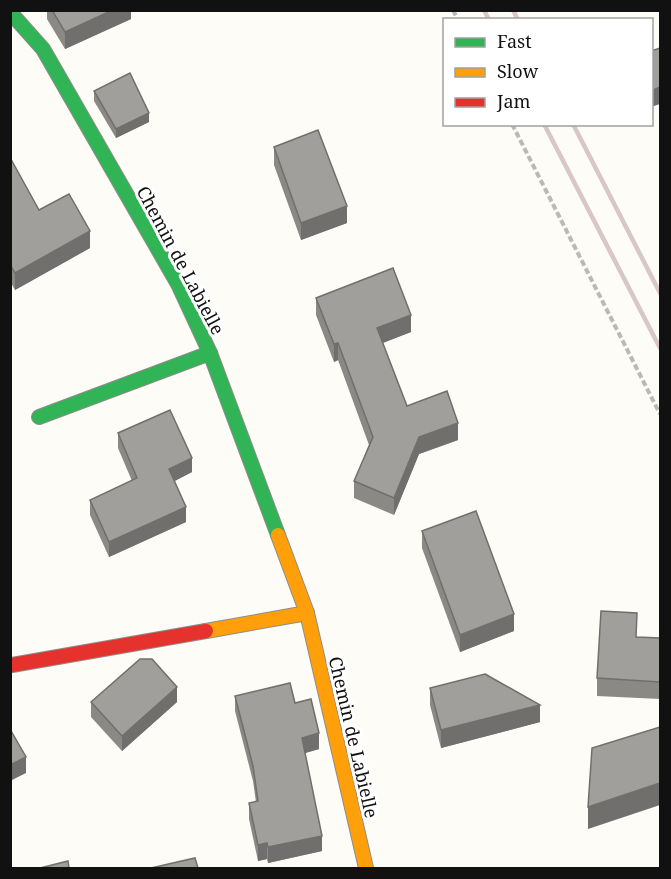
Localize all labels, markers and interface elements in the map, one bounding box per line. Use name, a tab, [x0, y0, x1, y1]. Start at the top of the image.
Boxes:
legend	[443, 18, 653, 126]
text: Fast	[497, 29, 532, 53]
text: Slow	[497, 59, 539, 83]
text: Jam	[496, 89, 531, 113]
street label: Chemin de Labielle	[132, 181, 230, 339]
street label: Chemin de Labielle	[324, 654, 384, 820]

